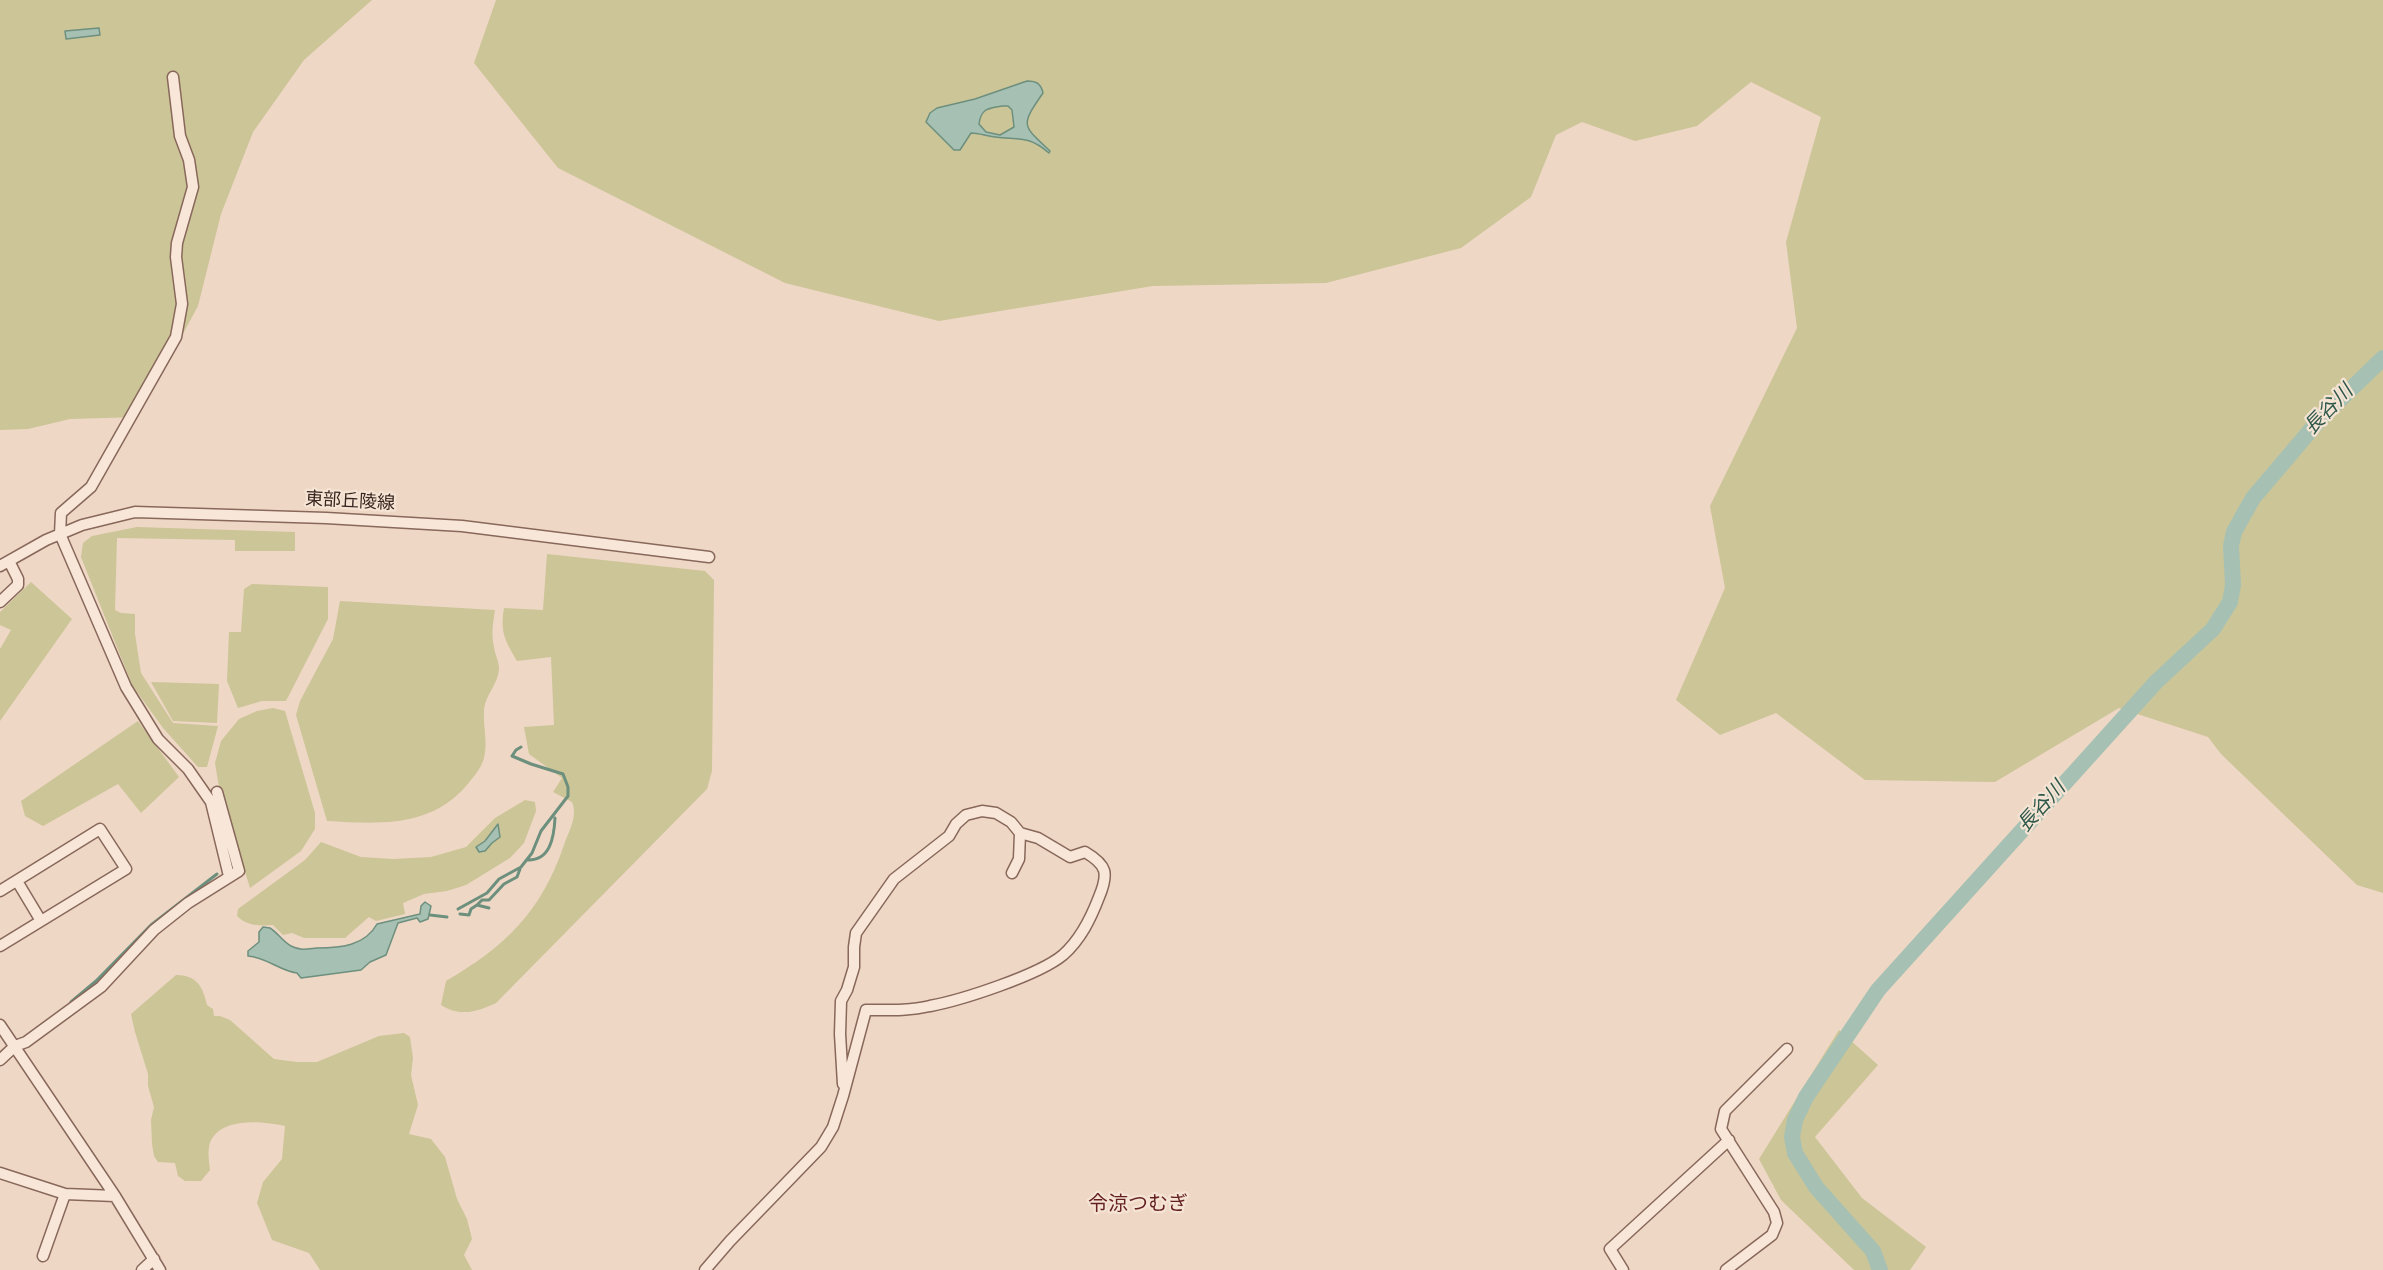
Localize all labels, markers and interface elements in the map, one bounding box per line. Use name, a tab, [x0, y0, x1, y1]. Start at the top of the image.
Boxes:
water label: 長谷川	[2301, 381, 2359, 441]
street label: 東部丘陵線	[304, 490, 396, 516]
water label: 長谷川	[2014, 778, 2072, 838]
district label: 令涼つむぎ	[1088, 1194, 1188, 1218]

